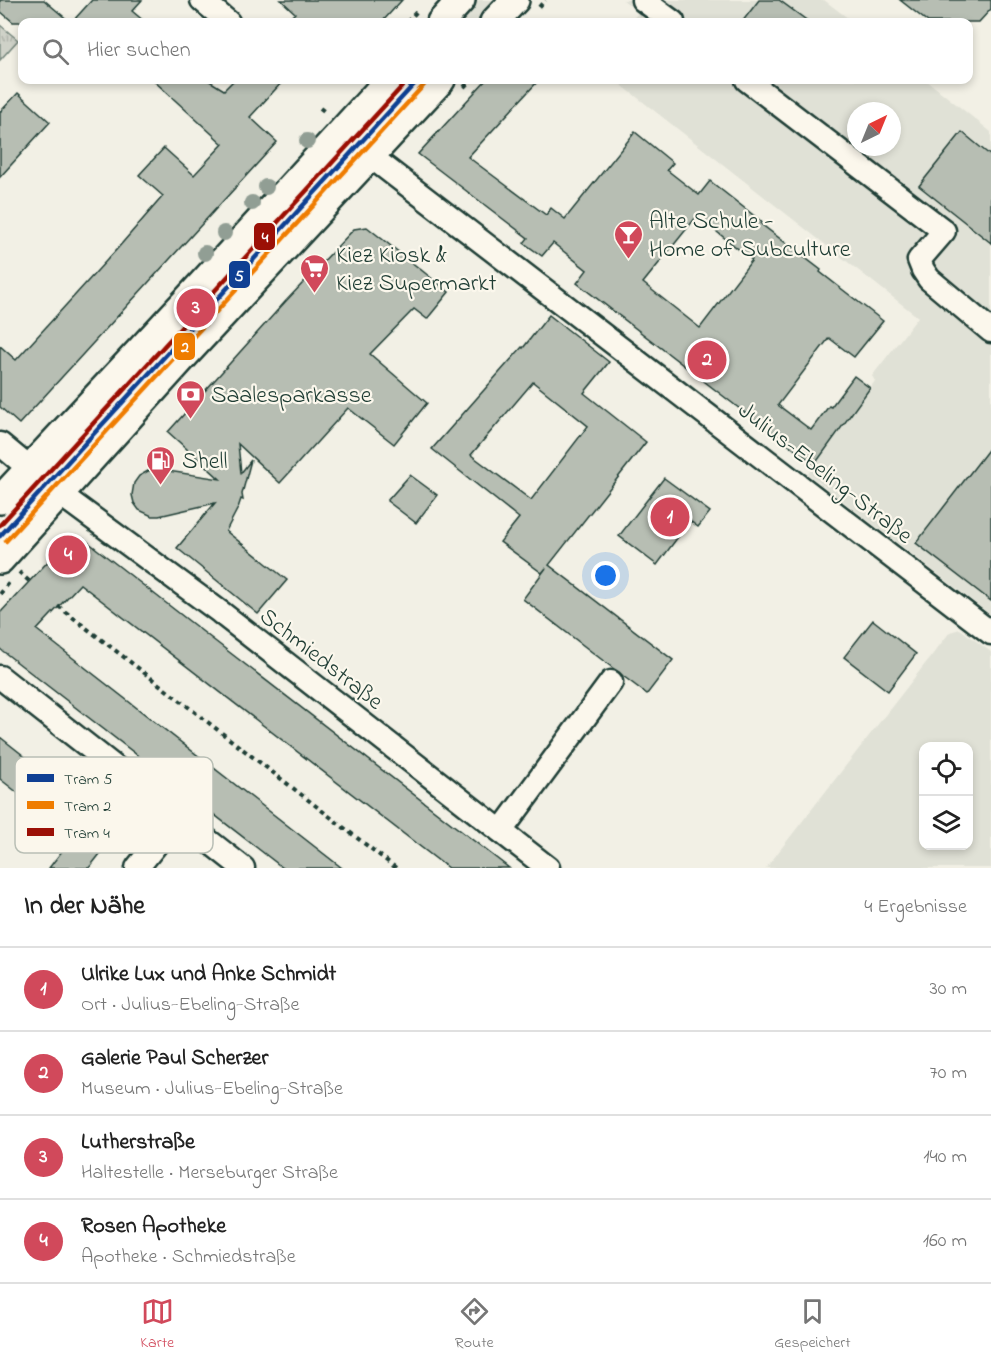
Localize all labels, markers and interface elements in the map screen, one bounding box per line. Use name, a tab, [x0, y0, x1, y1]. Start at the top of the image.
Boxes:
search box	[18, 18, 973, 84]
icon: search	[39, 35, 72, 68]
text: Hier suchen	[87, 35, 191, 67]
north arrow	[847, 102, 901, 156]
place label: Alte Schule - Home of Subculture	[649, 205, 851, 268]
bar icon: Alte Schule - Home of Subculture	[612, 218, 644, 260]
line badge: 4	[253, 222, 276, 251]
text: 4	[261, 226, 269, 250]
place label: Kiez Kiosk & Kiez Supermarkt	[336, 239, 497, 302]
supermarket icon: Kiez Kiosk & Kiez Supermarkt	[299, 252, 331, 294]
line badge: 5	[228, 260, 251, 289]
text: 5	[234, 265, 244, 289]
pin: 3	[176, 286, 216, 330]
line badge: 2	[173, 332, 196, 361]
text: 2	[180, 336, 189, 360]
pin: 2	[688, 338, 726, 382]
bank icon: Saalesparkasse	[174, 378, 206, 420]
place label: Saalesparkasse	[211, 379, 372, 414]
street label: Julius-Ebeling-Straße	[729, 394, 920, 554]
fuel station icon: Shell	[145, 444, 177, 486]
place label: Shell	[182, 445, 228, 480]
pin: 1	[650, 494, 690, 540]
pin: 4	[48, 532, 88, 578]
your location	[591, 561, 620, 590]
street label: Schmiedstraße	[251, 600, 390, 720]
map controls	[919, 742, 973, 850]
button: locate	[919, 742, 973, 796]
legend	[15, 757, 213, 853]
text: Tram 5	[64, 768, 112, 792]
text: Tram 2	[64, 795, 111, 819]
button: layers	[919, 796, 973, 850]
text: Tram 4	[64, 822, 110, 846]
text: In der Nähe	[24, 888, 145, 926]
text: 4 Ergebnisse	[864, 893, 967, 922]
text: Ulrike Lux und Anke Schmidt	[81, 959, 336, 991]
text: 1	[40, 975, 47, 1004]
text: 30 m	[930, 975, 967, 1004]
text: Ort · Julius-Ebeling-Straße	[81, 991, 299, 1020]
text: Galerie Paul Scherzer	[81, 1043, 268, 1075]
text: 2	[39, 1059, 48, 1088]
text: 70 m	[930, 1059, 967, 1088]
text: Museum · Julius-Ebeling-Straße	[81, 1075, 343, 1104]
text: Lutherstraße	[81, 1127, 195, 1159]
text: 3	[39, 1143, 48, 1172]
text: 140 m	[923, 1143, 967, 1172]
text: Haltestelle · Merseburger Straße	[81, 1159, 338, 1188]
text: Rosen Apotheke	[81, 1211, 226, 1243]
text: 4	[39, 1227, 48, 1256]
text: 160 m	[923, 1227, 967, 1256]
text: Apotheke · Schmiedstraße	[81, 1243, 296, 1272]
tab: Karte	[140, 1295, 174, 1355]
tab: Route	[455, 1295, 494, 1355]
tab: Gespeichert	[774, 1295, 851, 1355]

